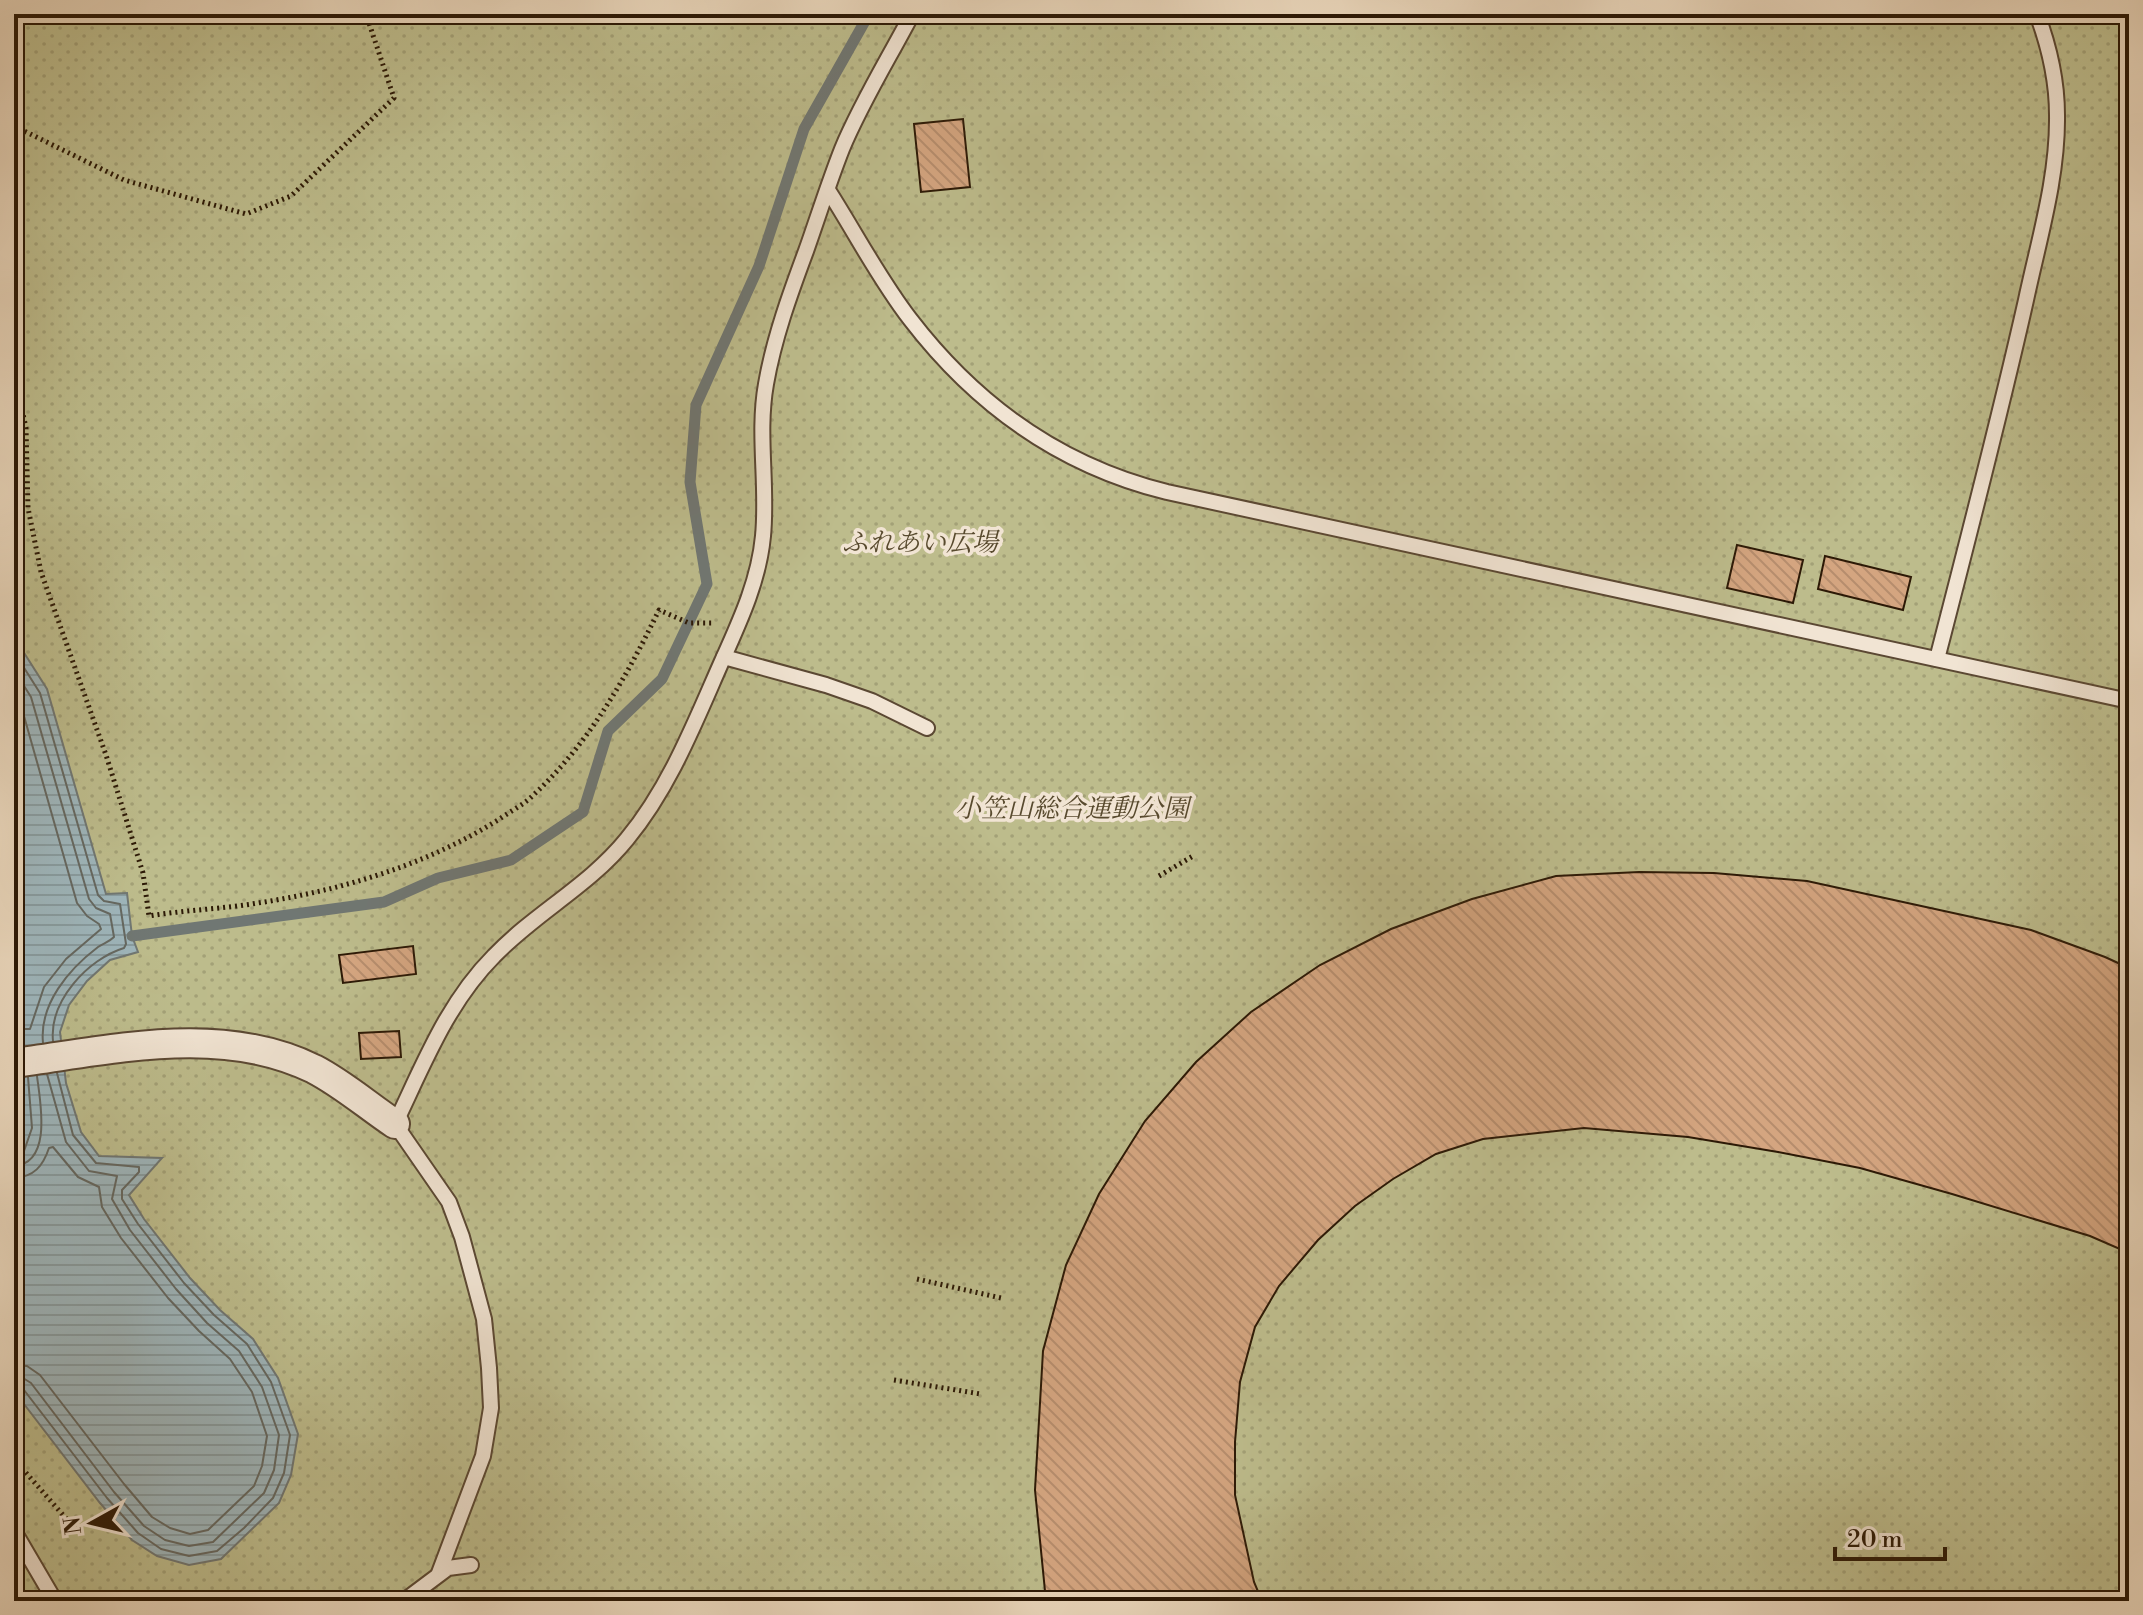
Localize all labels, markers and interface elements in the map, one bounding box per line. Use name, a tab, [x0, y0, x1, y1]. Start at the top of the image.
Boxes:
park label: ふれあい広場	[842, 527, 1000, 559]
park label: 小笠山総合運動公園	[955, 793, 1193, 825]
north arrow	[52, 1483, 132, 1563]
scale bar	[1835, 1511, 1945, 1561]
text: N	[59, 1514, 88, 1536]
text: 20 m	[1847, 1525, 1903, 1555]

